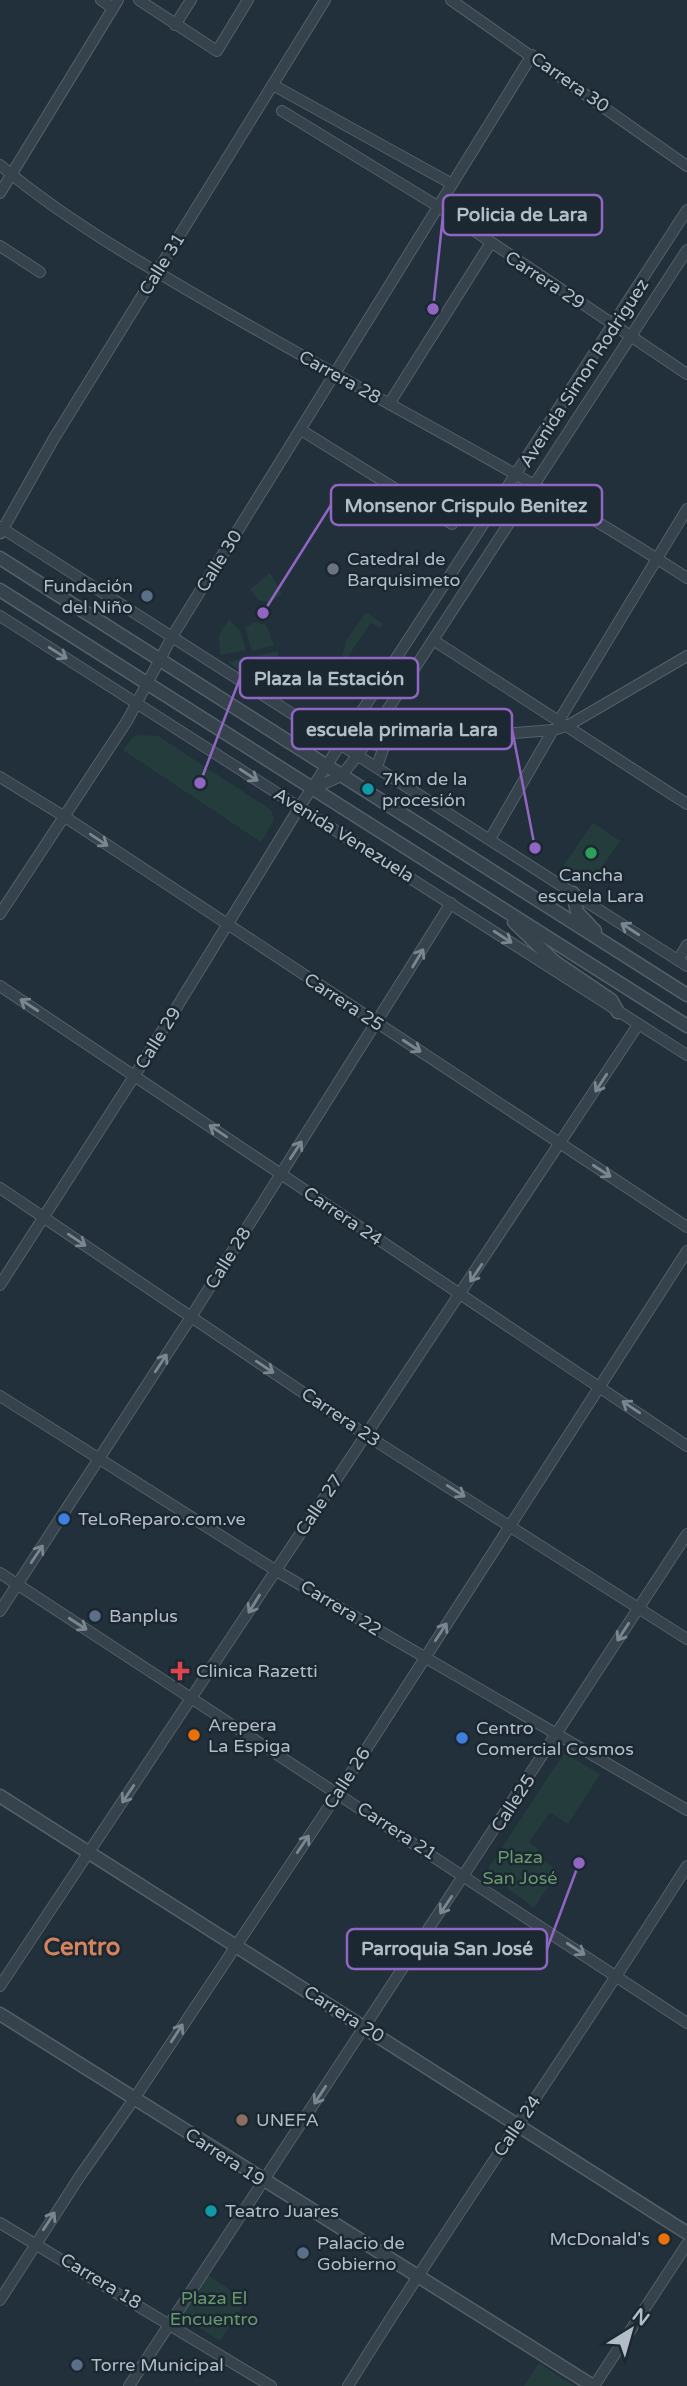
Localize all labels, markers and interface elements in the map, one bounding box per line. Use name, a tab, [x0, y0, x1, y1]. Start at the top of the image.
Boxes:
street label: Carrera 30	[527, 47, 613, 117]
callout: Policia de Lara	[443, 195, 602, 235]
text: Policia de Lara	[456, 204, 588, 226]
street label: Calle 31	[134, 229, 190, 299]
street label: Carrera 29	[501, 246, 589, 314]
street label: Avenida Simon Rodriguez	[515, 275, 653, 471]
street label: Carrera 28	[295, 345, 385, 409]
callout: Monsenor Crispulo Benitez	[331, 485, 602, 525]
text: Monsenor Crispulo Benitez	[345, 495, 588, 518]
street label: Calle 30	[191, 526, 247, 596]
place label: Catedral de Barquisimeto	[347, 548, 461, 591]
marker: Catedral de Barquisimeto	[325, 561, 341, 577]
place label: Fundación del Niño	[43, 575, 133, 618]
marker: Fundación del Niño	[139, 588, 155, 604]
one-way arrow	[47, 646, 67, 660]
callout: Plaza la Estación	[240, 658, 418, 698]
text: Plaza la Estación	[254, 668, 404, 690]
callout: escuela primaria Lara	[292, 709, 512, 749]
text: escuela primaria Lara	[306, 719, 498, 742]
place label: 7Km de la procesión	[382, 768, 467, 811]
one-way arrow	[239, 769, 259, 783]
marker: 7Km de la procesión	[360, 781, 376, 797]
street label: Avenida Venezuela	[270, 783, 418, 887]
one-way arrow	[89, 833, 108, 847]
marker: Cancha escuela Lara	[583, 845, 599, 861]
place label: Cancha escuela Lara	[538, 864, 644, 907]
one-way arrow	[621, 922, 640, 936]
one-way arrow	[493, 930, 513, 944]
one-way arrow	[411, 948, 425, 968]
street label: Carrera 25	[300, 968, 388, 1036]
one-way arrow	[19, 997, 39, 1011]
street label: Calle 29	[130, 1003, 186, 1073]
one-way arrow	[401, 1040, 421, 1054]
one-way arrow	[594, 1072, 608, 1092]
one-way arrow	[208, 1124, 228, 1138]
one-way arrow	[290, 1141, 304, 1161]
one-way arrow	[592, 1164, 611, 1179]
street label: Carrera 24	[299, 1182, 387, 1250]
street label: Calle 28	[200, 1223, 256, 1293]
one-way arrow	[67, 1233, 86, 1247]
one-way arrow	[468, 1262, 482, 1282]
one-way arrow	[154, 1353, 168, 1373]
one-way arrow	[255, 1360, 275, 1374]
street label: Carrera 23	[297, 1383, 385, 1451]
one-way arrow	[622, 1400, 641, 1414]
street label: Calle 27	[291, 1470, 347, 1540]
one-way arrow	[446, 1484, 465, 1499]
place label: TeLoReparo.com.ve	[78, 1508, 246, 1530]
marker: TeLoReparo.com.ve	[56, 1511, 72, 1527]
one-way arrow	[30, 1545, 45, 1564]
street label: Carrera 22	[296, 1575, 386, 1641]
one-way arrow	[246, 1594, 261, 1613]
place label: Banplus	[109, 1605, 178, 1627]
marker: Banplus	[87, 1608, 103, 1624]
one-way arrow	[67, 1617, 87, 1631]
one-way arrow	[615, 1621, 629, 1641]
one-way arrow	[434, 1623, 448, 1643]
place label: Clinica Razetti	[196, 1660, 318, 1682]
marker: Clinica Razetti	[170, 1661, 190, 1681]
place label: Arepera La Espiga	[208, 1714, 291, 1757]
place label: Centro Comercial Cosmos	[476, 1717, 634, 1760]
marker: Arepera La Espiga	[186, 1727, 202, 1743]
marker: Centro Comercial Cosmos	[454, 1730, 470, 1746]
street label: Calle 26	[319, 1743, 375, 1813]
street label: Calle25	[486, 1770, 540, 1836]
one-way arrow	[121, 1784, 135, 1803]
street label: Carrera 21	[353, 1797, 441, 1865]
one-way arrow	[296, 1835, 310, 1854]
park label: Plaza San José	[482, 1846, 558, 1889]
one-way arrow	[439, 1895, 453, 1914]
callout: Parroquia San José	[347, 1929, 547, 1969]
district label: Centro	[44, 1933, 120, 1962]
text: Parroquia San José	[361, 1938, 533, 1961]
one-way arrow	[566, 1941, 585, 1956]
street label: Carrera 20	[300, 1981, 388, 2047]
one-way arrow	[170, 2024, 184, 2043]
one-way arrow	[313, 2084, 327, 2104]
street label: Calle 24	[489, 2091, 545, 2161]
place label: UNEFA	[256, 2109, 319, 2131]
marker: UNEFA	[234, 2112, 250, 2128]
street label: Carrera 19	[181, 2123, 269, 2191]
place label: Teatro Juares	[225, 2200, 339, 2222]
marker: Teatro Juares	[203, 2203, 219, 2219]
one-way arrow	[43, 2212, 57, 2232]
place label: McDonald's	[550, 2228, 650, 2250]
marker: McDonald's	[656, 2231, 672, 2247]
place label: Palacio de Gobierno	[317, 2232, 405, 2275]
marker: Palacio de Gobierno	[295, 2245, 311, 2261]
street label: Carrera 18	[56, 2248, 146, 2314]
park label: Plaza El Encuentro	[170, 2287, 258, 2330]
north arrow	[596, 2295, 666, 2365]
text: N	[628, 2304, 653, 2331]
place label: Torre Municipal	[91, 2354, 224, 2376]
marker: Torre Municipal	[69, 2357, 85, 2373]

